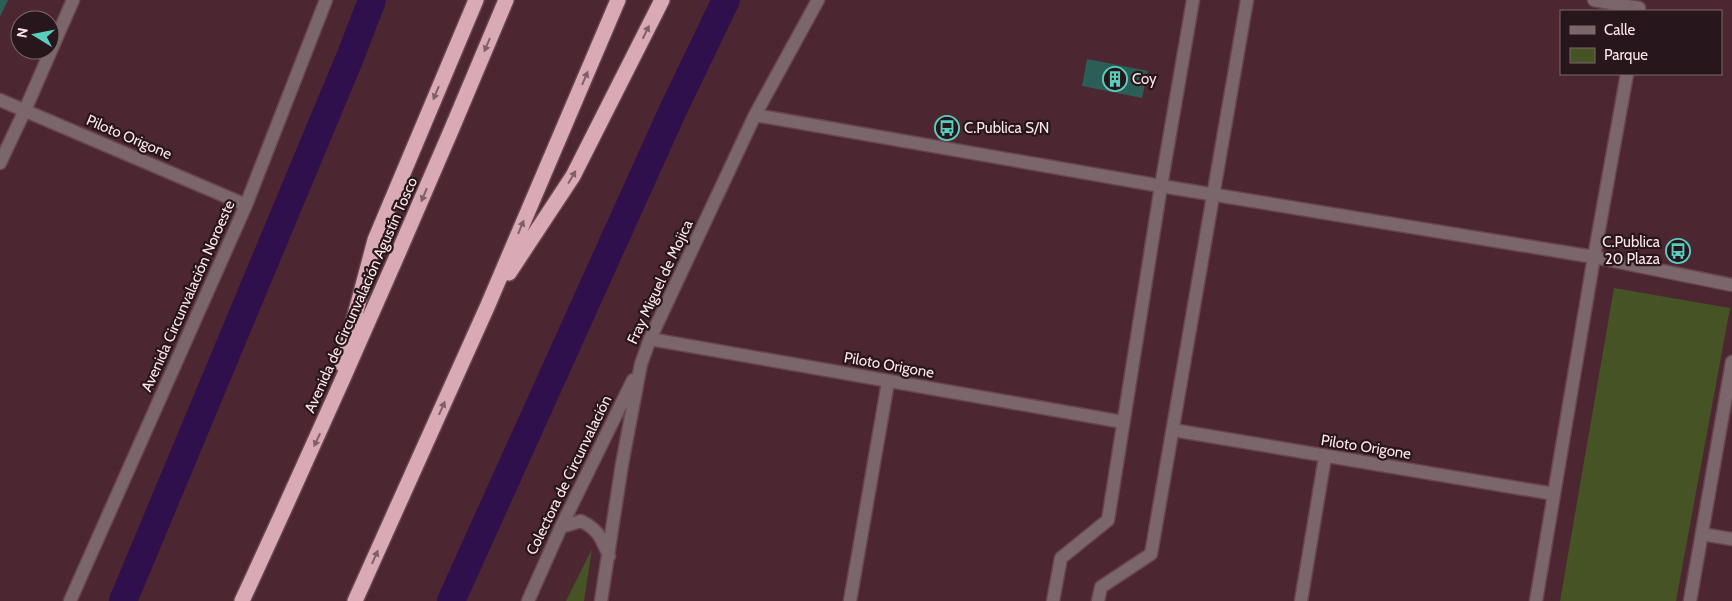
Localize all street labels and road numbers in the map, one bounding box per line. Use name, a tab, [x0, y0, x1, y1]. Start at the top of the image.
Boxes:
street label: Piloto Origone	[84, 111, 175, 163]
street label: Avenida de Circunvalación Agustín Tosco	[301, 174, 421, 416]
street label: Avenida Circunvalación Noroeste	[138, 197, 239, 394]
street label: Fray Miguel de Mojica	[623, 216, 697, 347]
street label: Piloto Origone	[843, 348, 936, 382]
street label: Colectora de Circunvalación	[523, 392, 615, 558]
street label: Piloto Origone	[1320, 431, 1413, 463]

